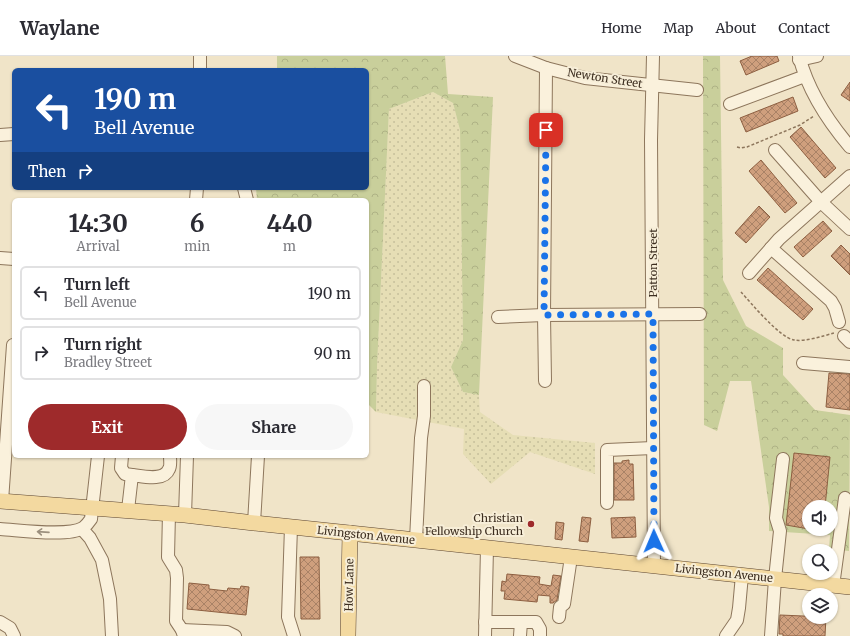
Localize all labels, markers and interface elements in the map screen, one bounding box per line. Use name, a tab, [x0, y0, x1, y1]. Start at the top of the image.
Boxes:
text: Waylane	[20, 16, 100, 40]
text: Home	[601, 19, 642, 37]
text: Map	[664, 19, 693, 37]
text: About	[715, 19, 756, 37]
text: Contact	[778, 19, 830, 37]
street label: Newton Street	[567, 65, 644, 91]
text: 190 m	[94, 81, 176, 117]
icon: left	[28, 84, 80, 136]
pin	[529, 113, 563, 147]
text: Bell Avenue	[94, 116, 194, 139]
icon: arrive	[535, 119, 557, 141]
icon: right	[74, 160, 96, 182]
text: Then	[28, 162, 66, 181]
text: 14:30	[68, 208, 128, 239]
text: 6	[190, 208, 205, 239]
text: 440	[266, 208, 313, 239]
street label: Patton Street	[646, 228, 660, 297]
text: Arrival	[76, 238, 120, 255]
text: min	[184, 238, 210, 255]
text: m	[283, 238, 296, 255]
text: Turn left	[64, 275, 130, 294]
icon: left	[30, 282, 52, 304]
text: 190 m	[308, 284, 351, 303]
text: Bell Avenue	[64, 294, 137, 311]
text: Turn right	[64, 335, 142, 354]
icon: right	[30, 342, 52, 364]
text: 90 m	[314, 344, 351, 363]
text: Bradley Street	[64, 354, 152, 371]
button: Exit	[28, 404, 187, 450]
button: Share	[195, 404, 353, 450]
map controls	[802, 500, 838, 624]
button: sound	[802, 500, 838, 536]
place label: Christian Fellowship Church	[425, 511, 524, 538]
marker: Christian Fellowship Church	[526, 519, 536, 529]
position arrow	[633, 520, 675, 562]
street label: Livingston Avenue	[316, 523, 416, 547]
one-way arrow	[37, 528, 50, 535]
button: search	[802, 544, 838, 580]
street label: How Lane	[342, 558, 356, 612]
street label: Livingston Avenue	[674, 561, 774, 585]
button: layers	[802, 588, 838, 624]

